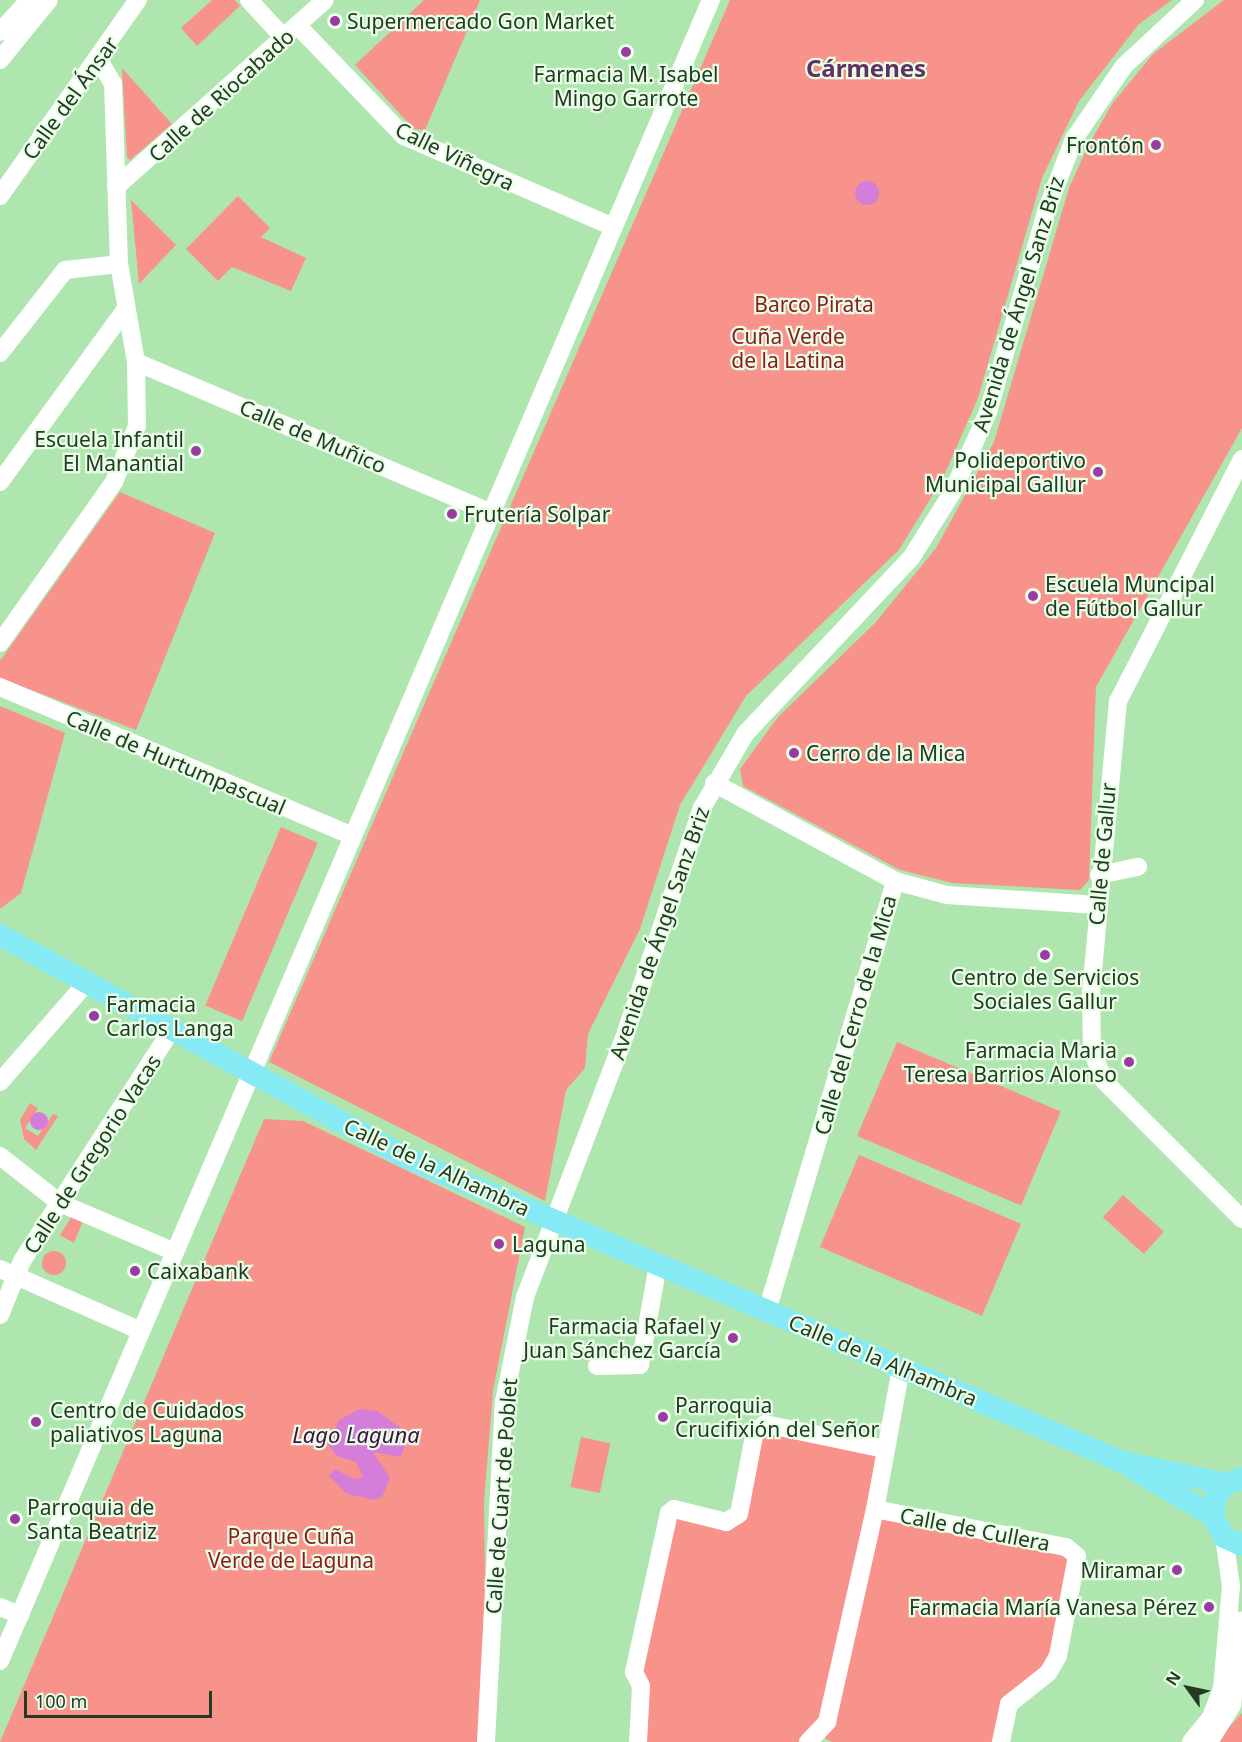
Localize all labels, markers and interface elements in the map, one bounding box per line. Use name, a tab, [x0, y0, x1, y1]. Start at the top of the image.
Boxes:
place label: Supermercado Gon Market	[347, 8, 614, 34]
marker: Supermercado Gon Market	[328, 14, 342, 28]
street label: Calle de Riocabado	[143, 23, 299, 167]
street label: Calle del Ánsar	[17, 32, 123, 164]
marker: Farmacia M. Isabel Mingo Garrote	[619, 45, 633, 59]
district label: Cármenes	[806, 54, 926, 82]
place label: Farmacia M. Isabel Mingo Garrote	[534, 61, 718, 111]
street label: Calle Viñegra	[392, 116, 518, 196]
place label: Frontón	[1066, 132, 1144, 158]
marker: Frontón	[1149, 138, 1163, 152]
street label: Avenida de Ángel Sanz Briz	[967, 173, 1069, 435]
park label: Barco Pirata	[754, 291, 874, 317]
park label: Cuña Verde de la Latina	[731, 323, 845, 373]
street label: Calle de Muñico	[236, 394, 390, 478]
place label: Escuela Infantil El Manantial	[34, 426, 184, 476]
marker: Escuela Infantil El Manantial	[189, 444, 203, 458]
place label: Polideportivo Municipal Gallur	[925, 447, 1086, 497]
marker: Polideportivo Municipal Gallur	[1091, 465, 1105, 479]
place label: Frutería Solpar	[464, 501, 610, 527]
marker: Frutería Solpar	[445, 507, 459, 521]
place label: Escuela Muncipal de Fútbol Gallur	[1045, 571, 1215, 621]
marker: Escuela Muncipal de Fútbol Gallur	[1026, 589, 1040, 603]
street label: Calle de Hurtumpascual	[63, 704, 289, 820]
place label: Cerro de la Mica	[806, 740, 965, 766]
marker: Cerro de la Mica	[787, 746, 801, 760]
street label: Calle de Gallur	[1083, 782, 1121, 926]
street label: Avenida de Ángel Sanz Briz	[604, 803, 714, 1063]
street label: Calle del Cerro de la Mica	[809, 892, 901, 1138]
marker: Centro de Servicios Sociales Gallur	[1038, 948, 1052, 962]
place label: Centro de Servicios Sociales Gallur	[951, 964, 1139, 1014]
place label: Farmacia Carlos Langa	[106, 991, 234, 1041]
marker: Farmacia Carlos Langa	[87, 1009, 101, 1023]
place label: Farmacia Maria Teresa Barrios Alonso	[904, 1037, 1117, 1087]
street label: Calle de Gregorio Vacas	[18, 1050, 166, 1258]
marker: Farmacia Maria Teresa Barrios Alonso	[1122, 1055, 1136, 1069]
street label: Calle de la Alhambra	[340, 1113, 534, 1221]
place label: Laguna	[512, 1231, 585, 1257]
marker: Laguna	[490, 1235, 508, 1253]
place label: Caixabank	[147, 1258, 249, 1284]
marker: Caixabank	[128, 1264, 142, 1278]
street label: Calle de la Alhambra	[785, 1309, 981, 1411]
place label: Farmacia Rafael y Juan Sánchez García	[523, 1313, 721, 1363]
marker: Farmacia Rafael y Juan Sánchez García	[726, 1331, 740, 1345]
street label: Calle de Cuart de Poblet	[480, 1377, 522, 1615]
place label: Parroquia Crucifixión del Señor	[675, 1392, 879, 1442]
place label: Centro de Cuidados paliativos Laguna	[50, 1397, 244, 1447]
marker: Parroquia Crucifixión del Señor	[656, 1410, 670, 1424]
marker: Centro de Cuidados paliativos Laguna	[27, 1413, 45, 1431]
water label: Lago Laguna	[292, 1422, 420, 1448]
place label: Parroquia de Santa Beatriz	[27, 1494, 157, 1544]
street label: Calle de Cullera	[898, 1502, 1052, 1556]
marker: Parroquia de Santa Beatriz	[8, 1512, 22, 1526]
park label: Parque Cuña Verde de Laguna	[208, 1523, 374, 1573]
place label: Miramar	[1080, 1557, 1165, 1583]
marker: Miramar	[1170, 1563, 1184, 1577]
place label: Farmacia María Vanesa Pérez	[909, 1594, 1197, 1620]
marker: Farmacia María Vanesa Pérez	[1202, 1600, 1216, 1614]
north arrow	[1158, 1658, 1218, 1718]
text: N	[1160, 1667, 1186, 1690]
scale bar	[27, 1679, 214, 1717]
text: 100 m	[35, 1689, 87, 1713]

